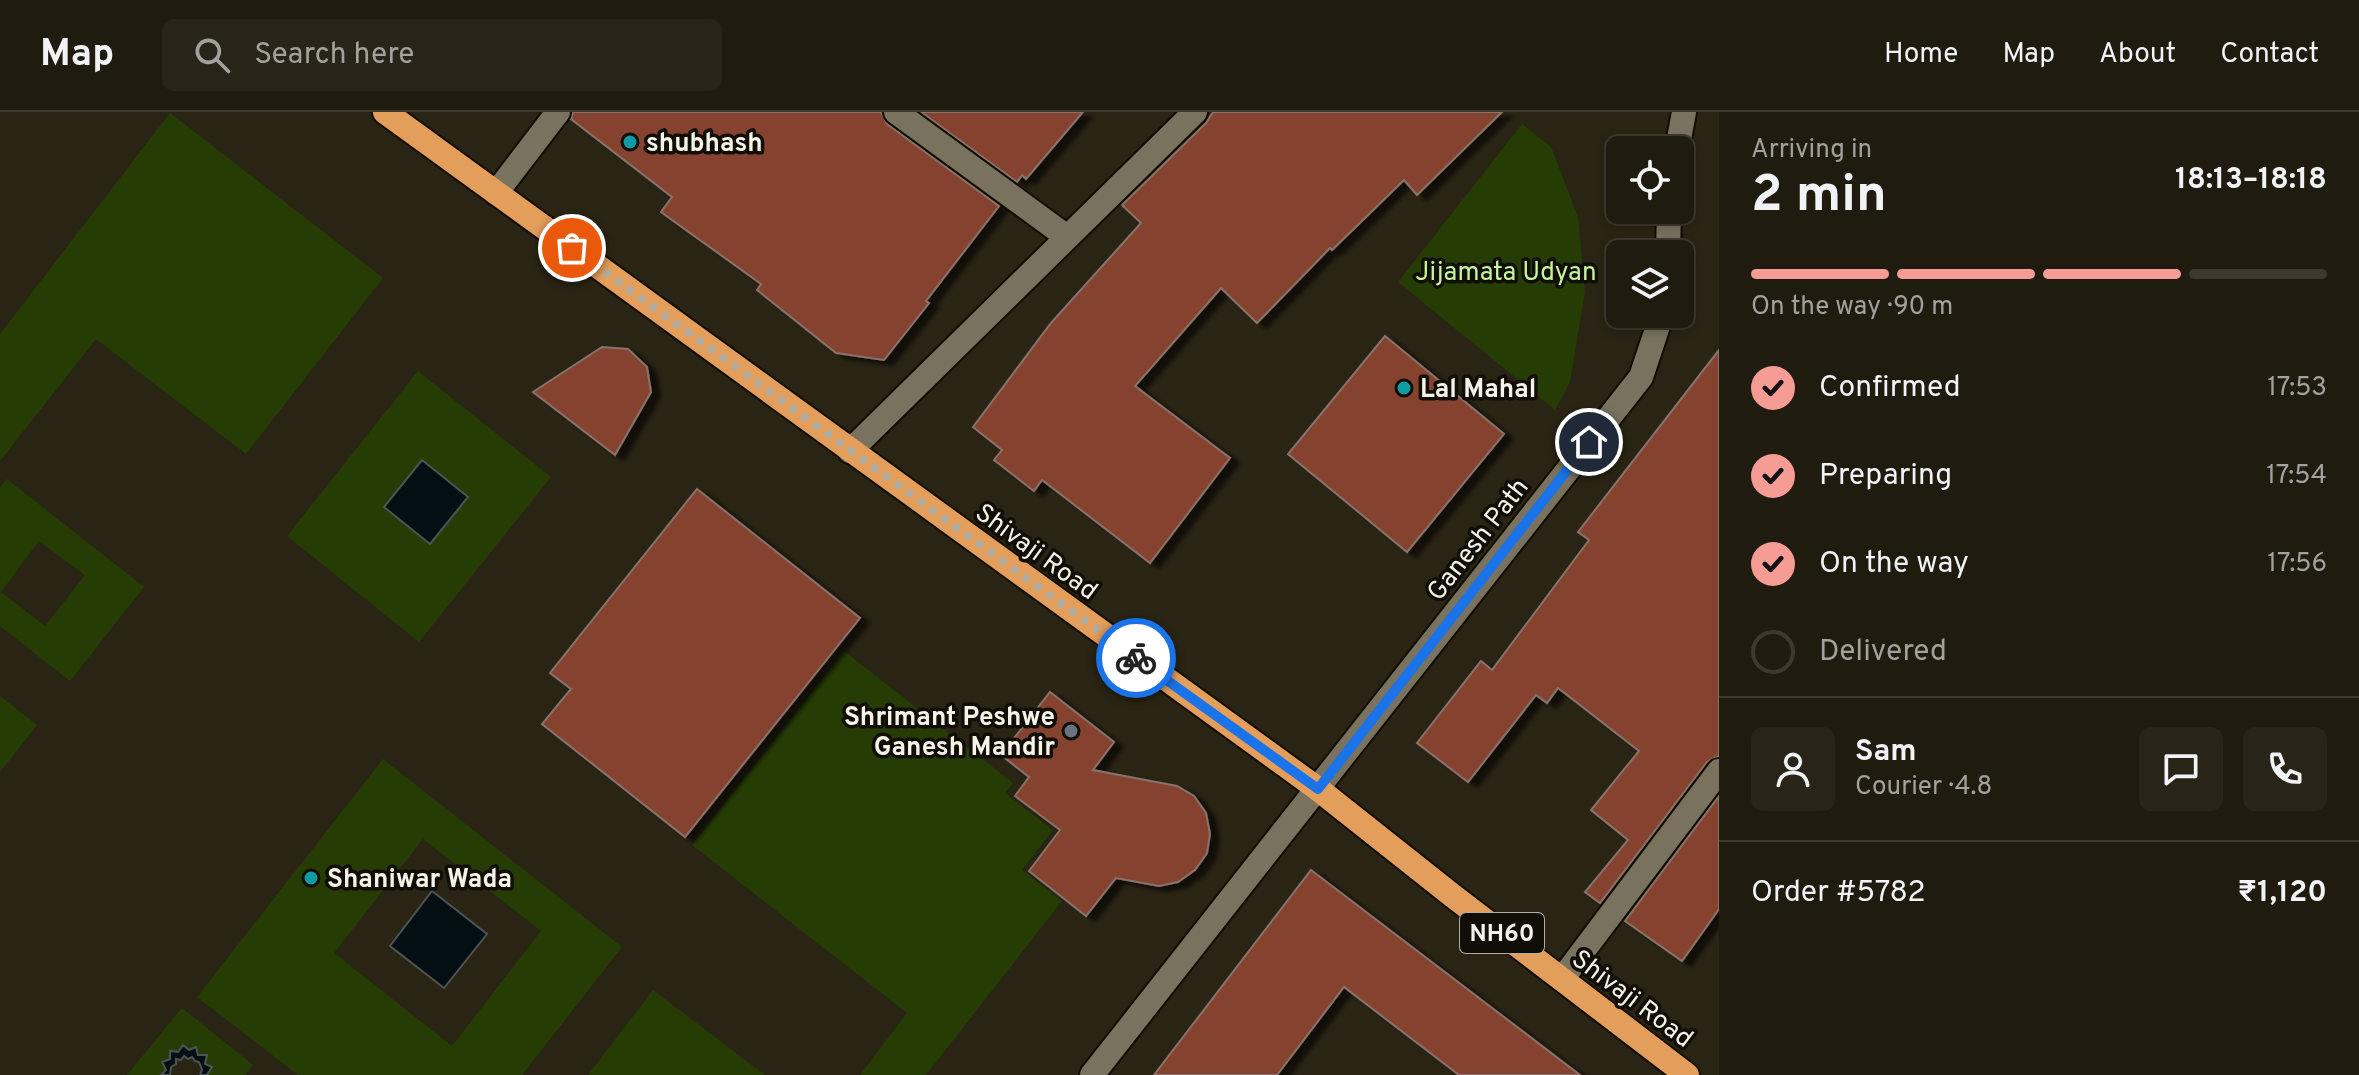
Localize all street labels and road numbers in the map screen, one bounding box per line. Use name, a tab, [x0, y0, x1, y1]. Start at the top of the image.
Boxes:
street label: Ganesh Path	[1421, 473, 1537, 608]
street label: Shivaji Road	[968, 497, 1103, 609]
road number: NH60	[1460, 913, 1544, 953]
street label: Shivaji Road	[1564, 944, 1699, 1056]

